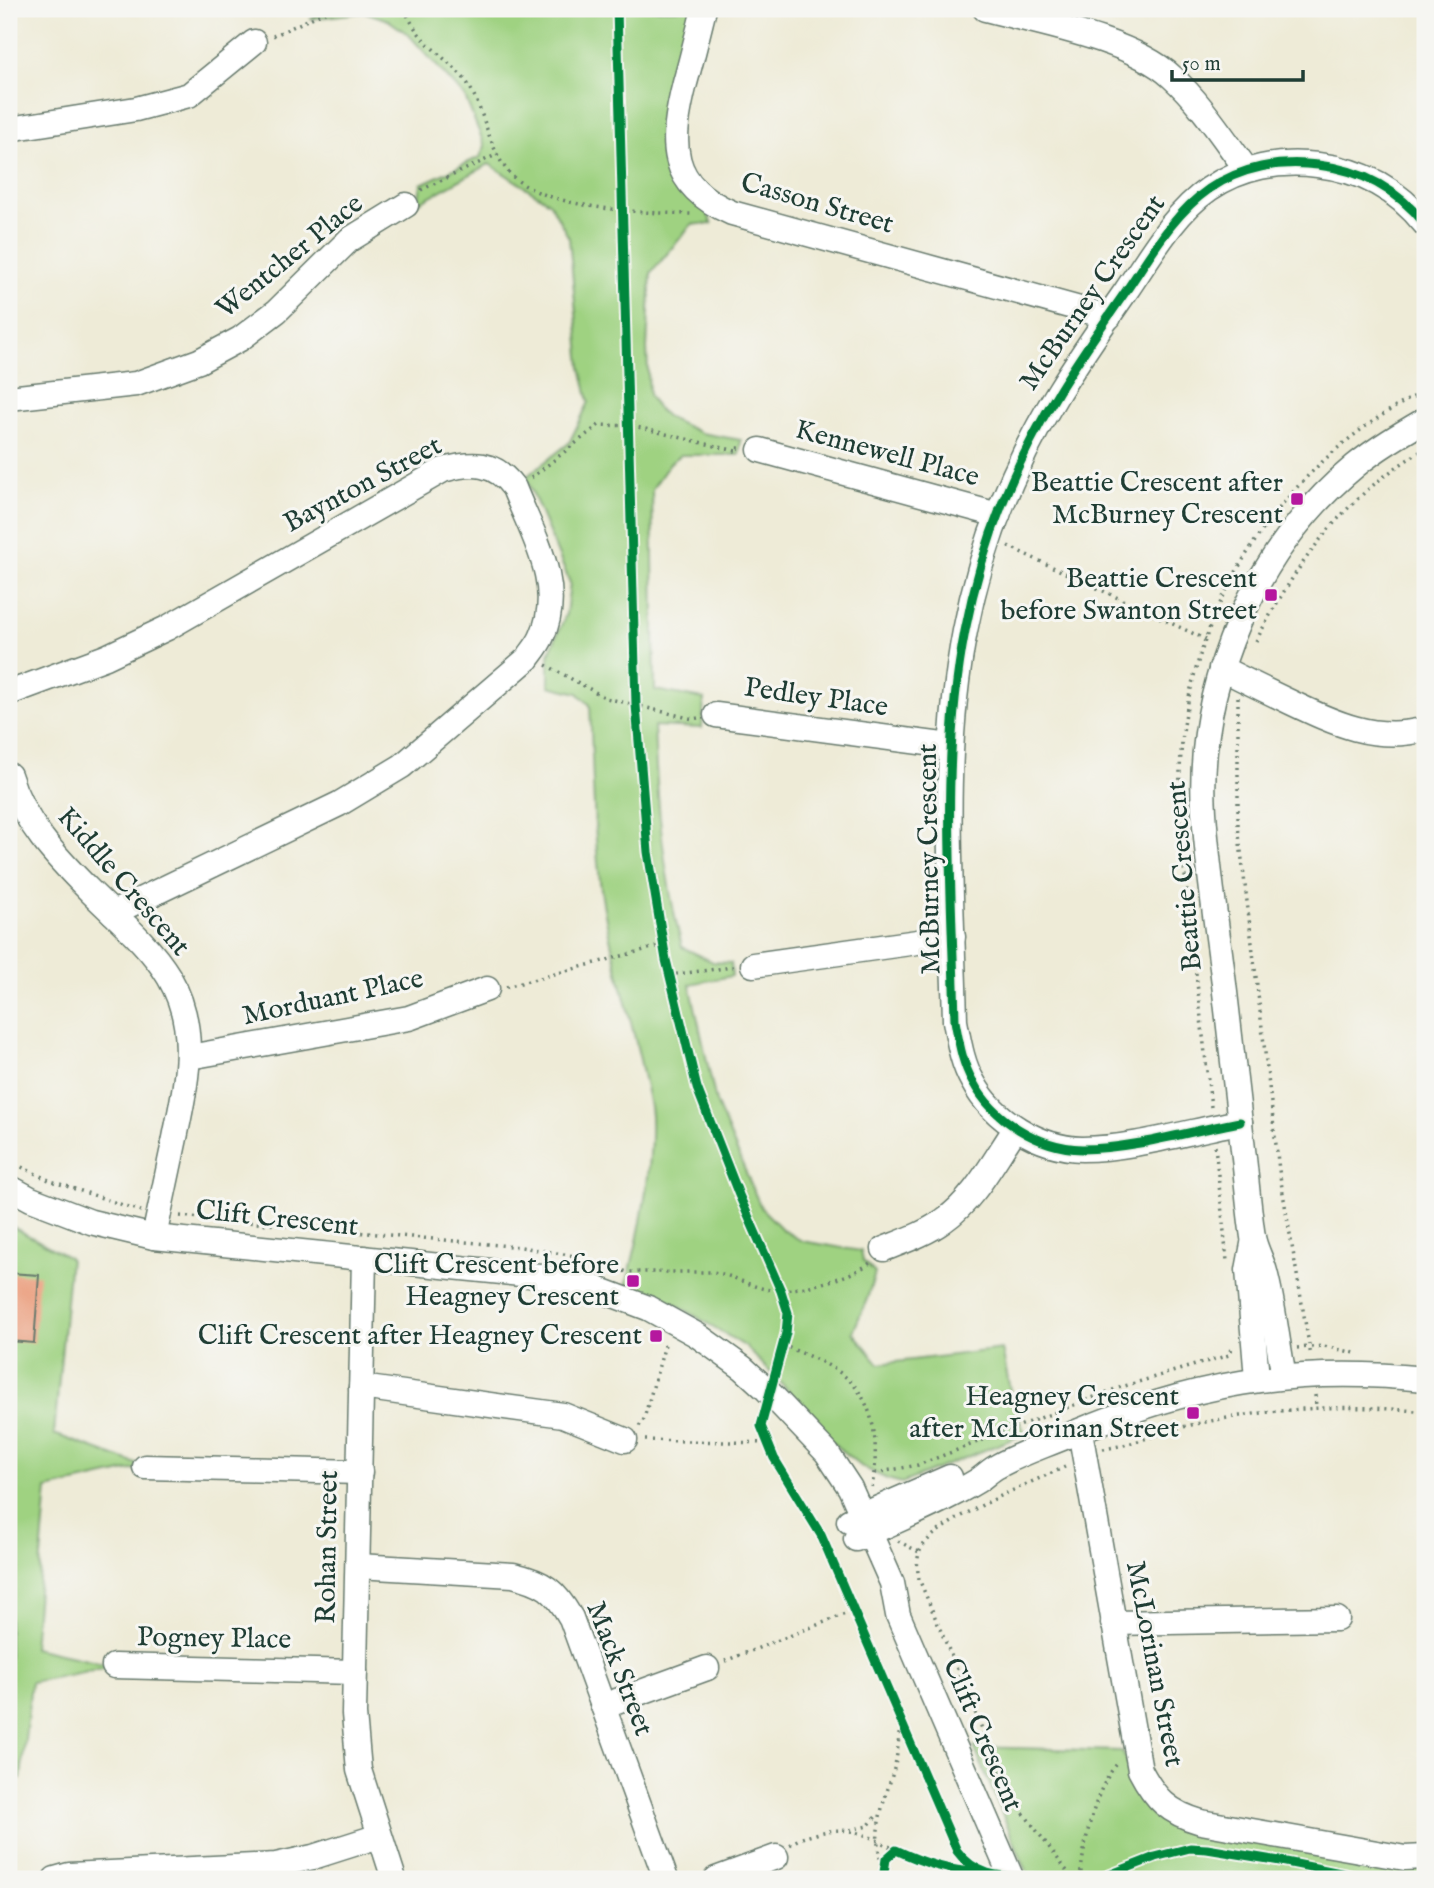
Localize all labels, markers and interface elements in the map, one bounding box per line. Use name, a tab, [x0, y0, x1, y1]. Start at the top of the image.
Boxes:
scale bar	[1172, 38, 1303, 82]
text: 50 m	[1182, 51, 1221, 78]
street label: Casson Street	[737, 165, 898, 243]
street label: Wentcher Place	[209, 187, 371, 327]
street label: McBurney Crescent	[1012, 188, 1174, 398]
street label: Kennewell Place	[791, 413, 983, 495]
street label: Baynton Street	[278, 429, 448, 541]
place label: Beattie Crescent after McBurney Crescent	[1031, 466, 1283, 533]
marker: Beattie Crescent after McBurney Crescent	[1289, 491, 1305, 507]
place label: Beattie Crescent before Swanton Street	[1001, 562, 1257, 629]
marker: Beattie Crescent before Swanton Street	[1263, 587, 1279, 603]
street label: Pedley Place	[742, 671, 890, 725]
street label: McBurney Crescent	[910, 743, 950, 975]
street label: Beattie Crescent	[1159, 779, 1211, 973]
street label: Kiddle Crescent	[49, 800, 198, 964]
street label: Morduant Place	[239, 962, 427, 1034]
street label: Clift Crescent	[194, 1193, 360, 1245]
place label: Clift Crescent before Heagney Crescent	[374, 1248, 619, 1315]
marker: Clift Crescent before Heagney Crescent	[625, 1273, 641, 1289]
place label: Clift Crescent after Heagney Crescent	[198, 1319, 642, 1354]
marker: Clift Crescent after Heagney Crescent	[648, 1328, 664, 1344]
place label: Heagney Crescent after McLorinan Street	[909, 1380, 1179, 1447]
marker: Heagney Crescent after McLorinan Street	[1185, 1405, 1201, 1421]
street label: Rohan Street	[309, 1469, 347, 1624]
street label: McLorinan Street	[1117, 1558, 1191, 1770]
street label: Mack Street	[577, 1597, 661, 1742]
street label: Pogney Place	[136, 1620, 292, 1658]
street label: Clift Crescent	[934, 1653, 1030, 1817]

